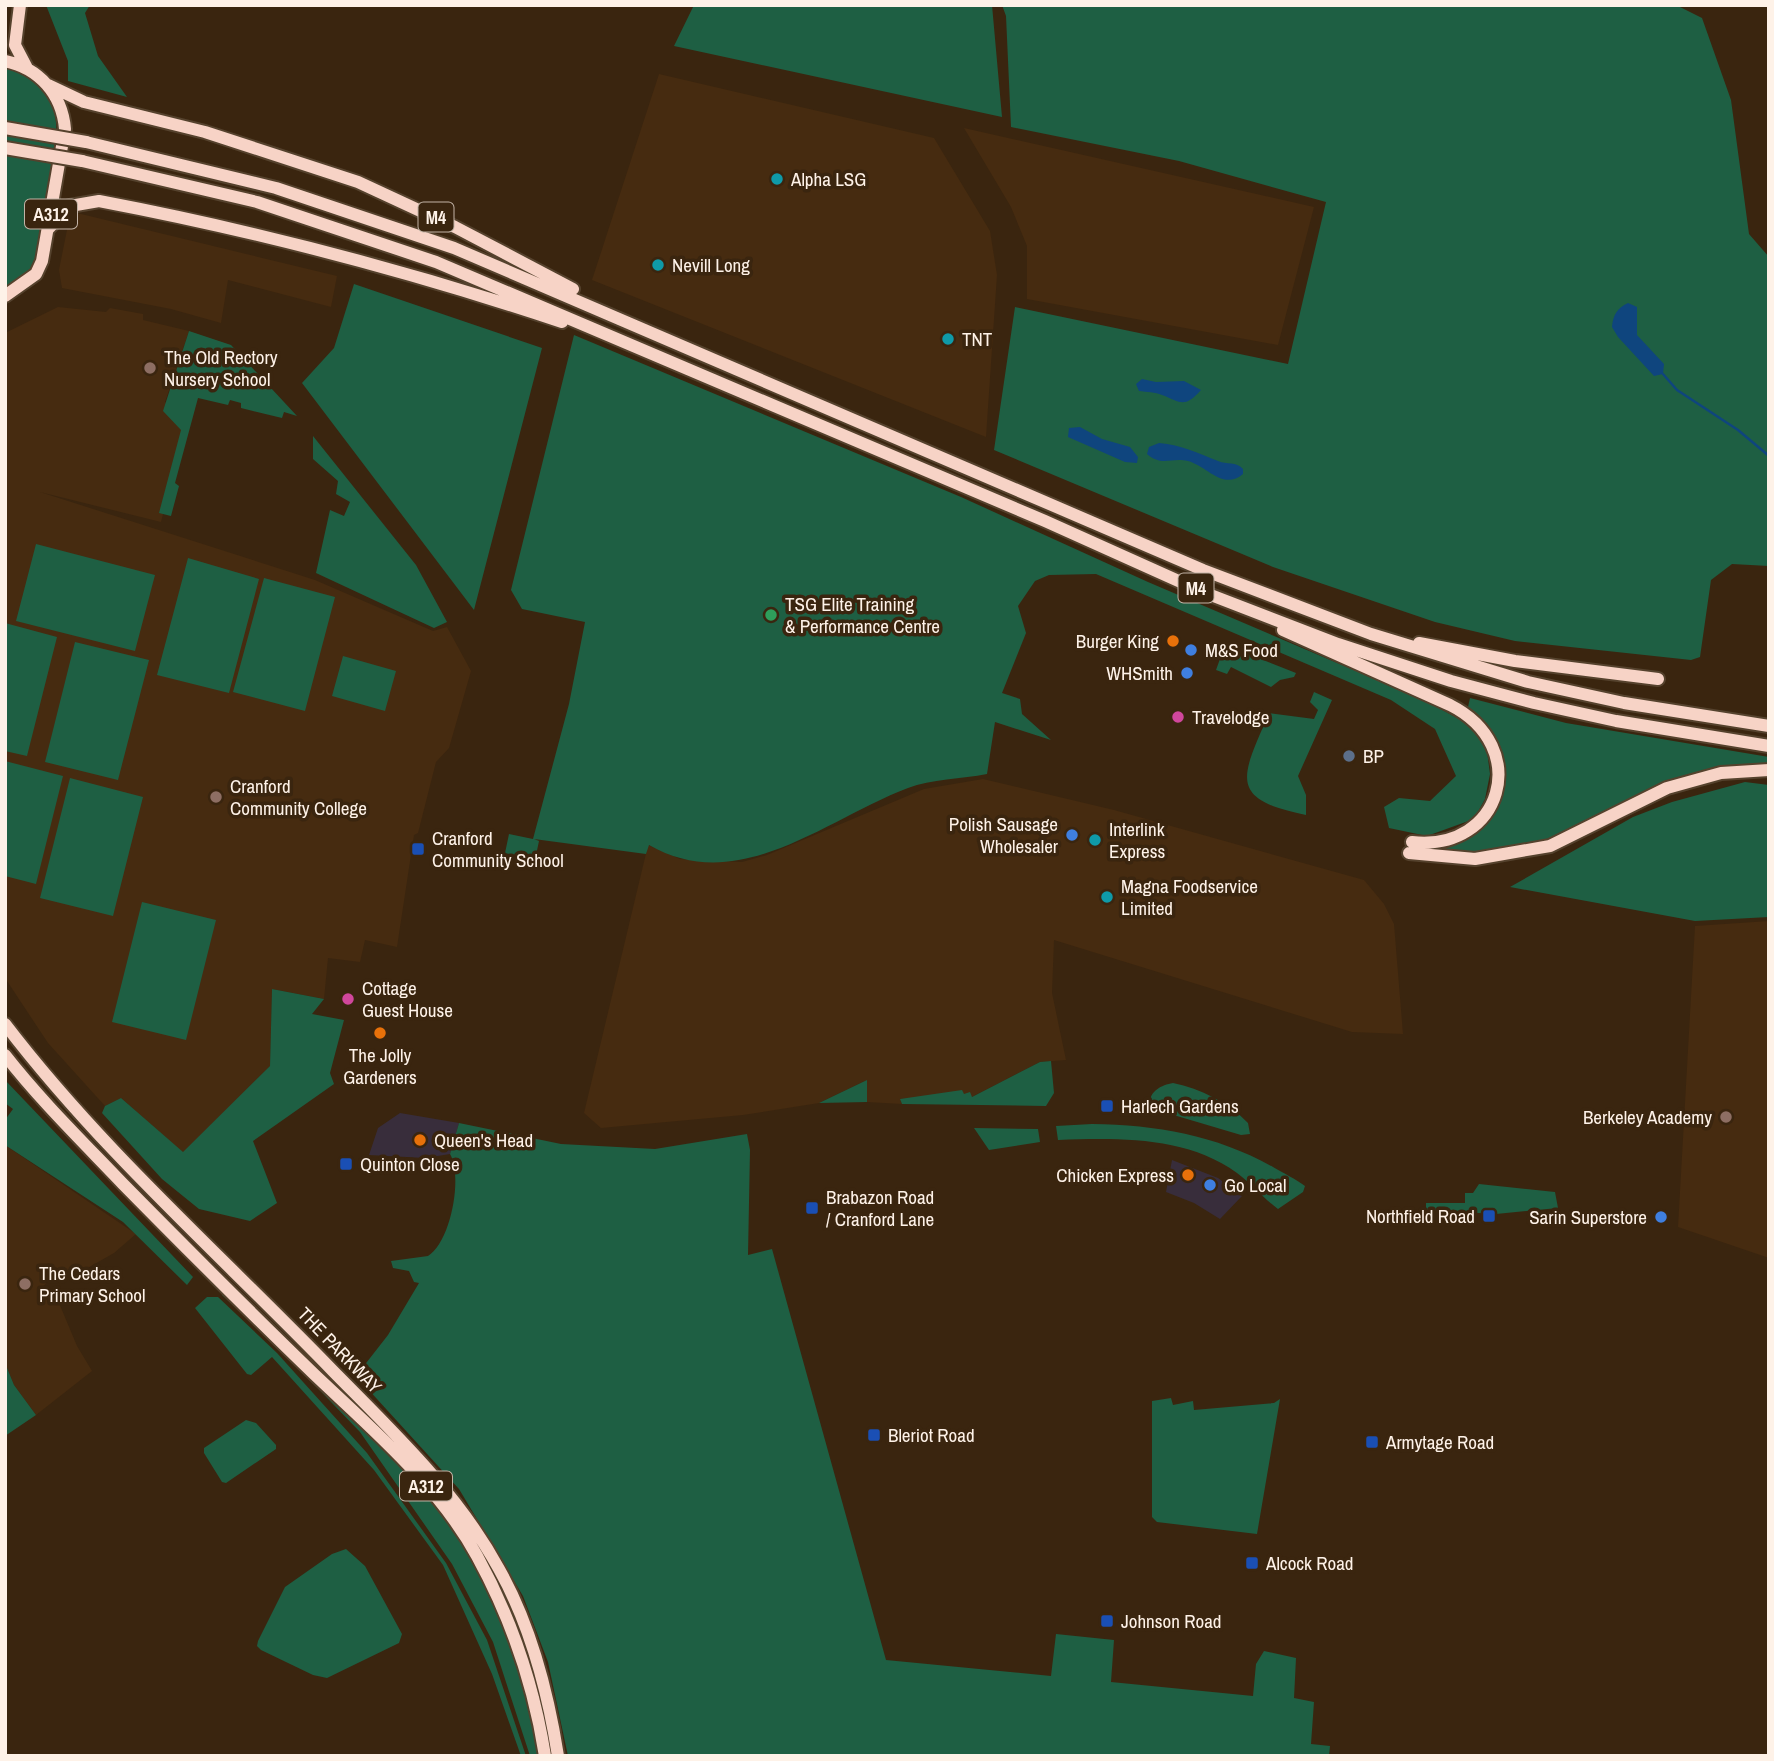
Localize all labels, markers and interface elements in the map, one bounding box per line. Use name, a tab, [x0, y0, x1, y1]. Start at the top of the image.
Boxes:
place label: Alpha LSG	[790, 166, 866, 192]
marker: Alpha LSG	[769, 171, 785, 187]
road number: A312	[25, 200, 77, 229]
road number: M4	[418, 202, 453, 232]
place label: Nevill Long	[672, 252, 750, 278]
marker: Nevill Long	[650, 257, 666, 273]
place label: TNT	[962, 326, 993, 352]
marker: TNT	[940, 331, 956, 347]
place label: The Old Rectory Nursery School	[164, 344, 278, 392]
marker: The Old Rectory Nursery School	[142, 360, 158, 376]
road number: M4	[1178, 574, 1214, 602]
place label: TSG Elite Training & Performance Centre	[785, 591, 940, 639]
marker: TSG Elite Training & Performance Centre	[763, 607, 779, 623]
place label: Burger King	[1076, 628, 1159, 654]
marker: Burger King	[1165, 633, 1181, 649]
place label: M&S Food	[1205, 637, 1278, 663]
marker: M&S Food	[1183, 642, 1199, 658]
place label: WHSmith	[1106, 660, 1173, 686]
marker: WHSmith	[1179, 665, 1195, 681]
place label: Travelodge	[1192, 704, 1269, 730]
marker: Travelodge	[1170, 709, 1186, 725]
place label: BP	[1363, 743, 1384, 769]
marker: BP	[1341, 748, 1357, 764]
place label: Cranford Community College	[230, 773, 367, 821]
marker: Cranford Community College	[208, 789, 224, 805]
place label: Polish Sausage Wholesaler	[949, 811, 1059, 859]
place label: Interlink Express	[1109, 816, 1165, 864]
place label: Cranford Community School	[432, 825, 564, 873]
marker: Polish Sausage Wholesaler	[1064, 827, 1080, 843]
marker: Interlink Express	[1087, 832, 1103, 848]
marker: Cranford Community School	[410, 841, 426, 857]
place label: Magna Foodservice Limited	[1121, 873, 1258, 921]
marker: Magna Foodservice Limited	[1099, 889, 1115, 905]
place label: Cottage Guest House	[362, 975, 453, 1023]
marker: Cottage Guest House	[340, 991, 356, 1007]
marker: The Jolly Gardeners	[372, 1025, 388, 1041]
place label: The Jolly Gardeners	[343, 1042, 417, 1090]
place label: Harlech Gardens	[1121, 1093, 1239, 1119]
marker: Harlech Gardens	[1099, 1098, 1115, 1114]
place label: Berkeley Academy	[1583, 1104, 1712, 1130]
marker: Berkeley Academy	[1718, 1109, 1734, 1125]
place label: Queen's Head	[434, 1127, 533, 1153]
marker: Queen's Head	[412, 1132, 428, 1148]
place label: Quinton Close	[360, 1151, 460, 1177]
marker: Quinton Close	[338, 1156, 354, 1172]
place label: Chicken Express	[1056, 1162, 1174, 1188]
marker: Chicken Express	[1180, 1167, 1196, 1183]
place label: Go Local	[1224, 1172, 1286, 1198]
marker: Go Local	[1202, 1177, 1218, 1193]
place label: Brabazon Road / Cranford Lane	[826, 1184, 934, 1232]
marker: Brabazon Road / Cranford Lane	[804, 1200, 820, 1216]
place label: Northfield Road	[1366, 1203, 1475, 1229]
place label: Sarin Superstore	[1529, 1204, 1647, 1230]
marker: Northfield Road	[1481, 1208, 1497, 1224]
marker: Sarin Superstore	[1653, 1209, 1669, 1225]
place label: The Cedars Primary School	[39, 1260, 146, 1308]
marker: The Cedars Primary School	[17, 1276, 33, 1292]
street label: THE PARKWAY	[292, 1301, 388, 1399]
place label: Bleriot Road	[888, 1422, 975, 1448]
marker: Bleriot Road	[866, 1427, 882, 1443]
place label: Armytage Road	[1385, 1429, 1494, 1455]
marker: Armytage Road	[1364, 1434, 1380, 1450]
road number: A312	[400, 1471, 452, 1500]
place label: Alcock Road	[1265, 1550, 1353, 1576]
marker: Alcock Road	[1244, 1555, 1260, 1571]
place label: Johnson Road	[1121, 1608, 1221, 1634]
marker: Johnson Road	[1099, 1613, 1115, 1629]

